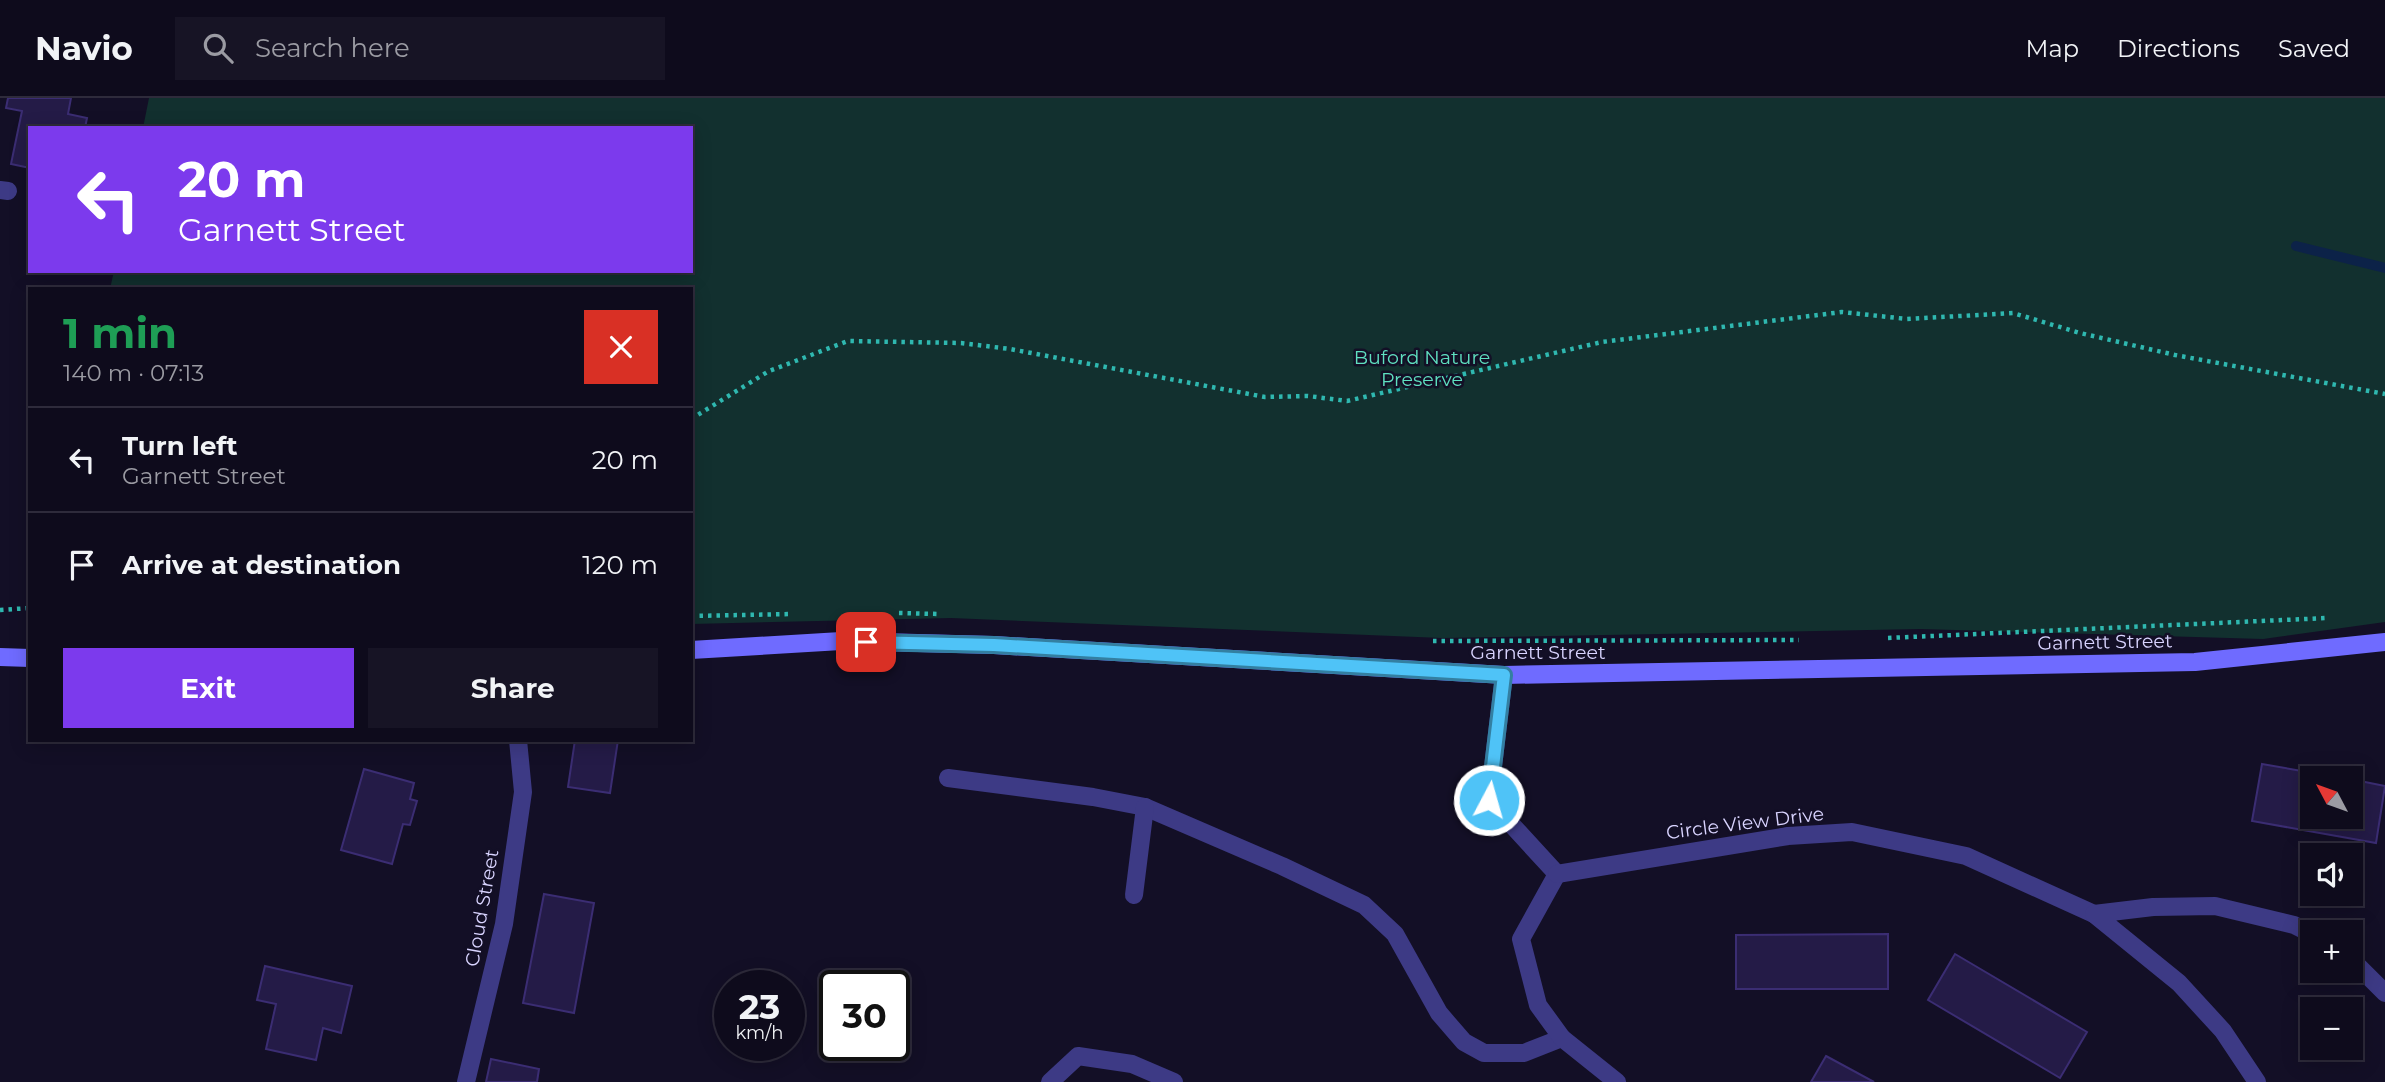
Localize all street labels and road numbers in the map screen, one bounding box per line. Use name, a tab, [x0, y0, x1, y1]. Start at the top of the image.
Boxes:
street label: Garnett Street	[2037, 629, 2173, 655]
street label: Garnett Street	[1470, 641, 1606, 664]
street label: Circle View Drive	[1665, 802, 1825, 844]
street label: Cloud Street	[460, 847, 504, 968]

